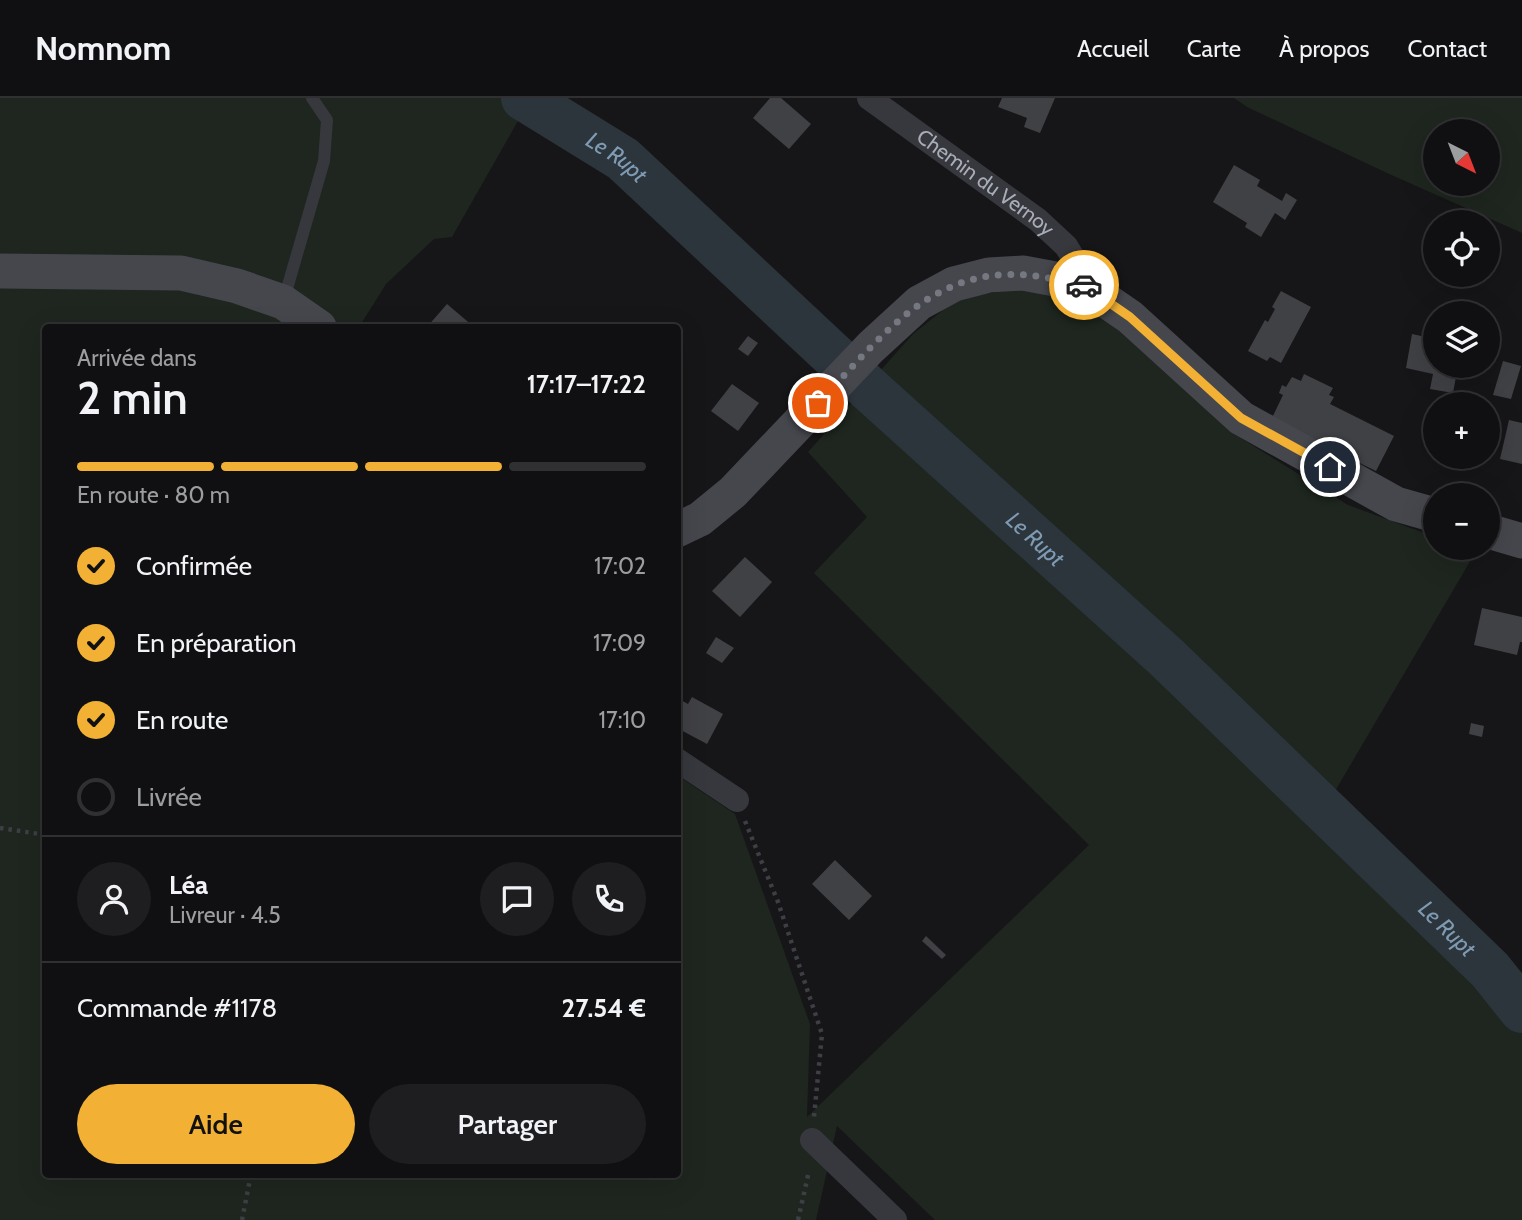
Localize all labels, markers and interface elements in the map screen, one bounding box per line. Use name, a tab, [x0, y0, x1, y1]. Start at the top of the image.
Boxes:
text: Nomnom	[35, 28, 171, 68]
text: Accueil	[1077, 34, 1149, 63]
text: Carte	[1187, 34, 1241, 63]
text: À propos	[1279, 34, 1370, 63]
text: Contact	[1408, 34, 1487, 63]
north arrow	[1423, 119, 1500, 196]
map controls	[1423, 119, 1500, 560]
street label: Chemin du Vernoy	[912, 124, 1060, 241]
water label: Le Rupt	[581, 126, 654, 189]
button: locate	[1423, 210, 1500, 287]
courier	[1049, 250, 1119, 320]
icon: car	[1065, 266, 1103, 304]
button: layers	[1423, 301, 1500, 378]
text: Arrivée dans	[77, 344, 197, 372]
text: 17:17–17:22	[527, 368, 646, 400]
text: 2 min	[77, 370, 188, 426]
pin	[788, 373, 848, 433]
icon: bag	[799, 384, 837, 422]
button: +	[1423, 392, 1500, 469]
pin	[1300, 437, 1360, 497]
icon: home	[1311, 448, 1349, 486]
text: En route · 80 m	[77, 481, 230, 509]
button: −	[1423, 483, 1500, 560]
water label: Le Rupt	[1000, 506, 1071, 573]
icon: check	[77, 547, 115, 585]
text: Confirmée	[136, 550, 252, 582]
text: 17:02	[594, 552, 646, 580]
icon: check	[77, 624, 115, 662]
text: En préparation	[136, 627, 297, 659]
text: 17:09	[593, 629, 646, 657]
icon: check	[77, 701, 115, 739]
text: En route	[136, 704, 228, 736]
text: 17:10	[599, 706, 646, 734]
text: Livrée	[136, 781, 202, 813]
button: person	[77, 862, 151, 936]
button: chat	[480, 862, 554, 936]
button: phone	[572, 862, 646, 936]
text: Léa	[169, 869, 208, 901]
water label: Le Rupt	[1413, 895, 1482, 963]
text: Livreur · 4.5	[169, 901, 281, 929]
text: Commande #1178	[77, 992, 277, 1024]
text: 27.54 €	[561, 992, 646, 1024]
button: Aide	[77, 1084, 355, 1164]
button: Partager	[369, 1084, 646, 1164]

